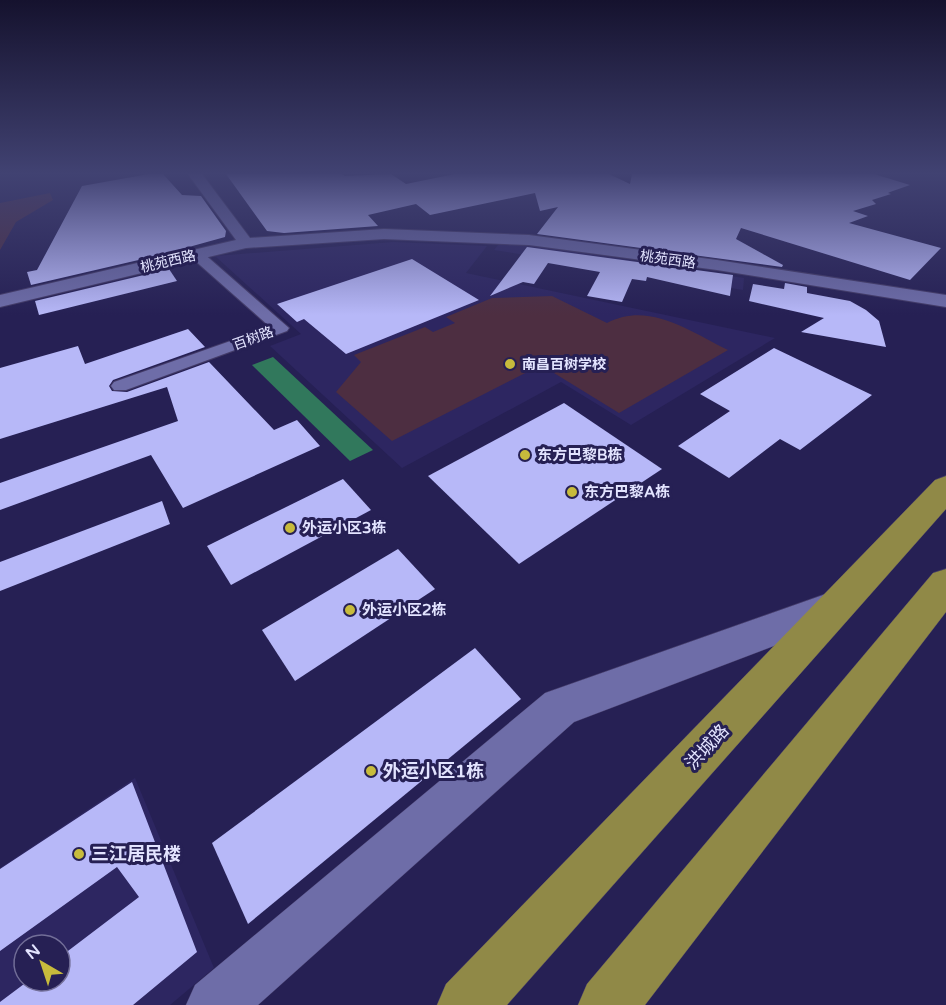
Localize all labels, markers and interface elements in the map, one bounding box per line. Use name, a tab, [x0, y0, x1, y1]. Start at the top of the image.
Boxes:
street label: 桃苑西路	[139, 247, 197, 276]
street label: 桃苑西路	[639, 247, 697, 272]
street label: 百树路	[231, 323, 276, 354]
place label: 南昌百树学校	[522, 356, 606, 373]
marker: 南昌百树学校	[503, 357, 517, 371]
place label: 东方巴黎B栋	[537, 446, 622, 464]
marker: 东方巴黎B栋	[518, 448, 532, 462]
place label: 东方巴黎A栋	[584, 483, 670, 501]
marker: 东方巴黎A栋	[565, 485, 579, 499]
place label: 外运小区3栋	[302, 519, 386, 537]
marker: 外运小区3栋	[283, 521, 297, 535]
place label: 外运小区2栋	[362, 601, 446, 619]
marker: 外运小区2栋	[343, 603, 357, 617]
street label: 洪城路	[681, 720, 733, 774]
place label: 外运小区1栋	[383, 760, 484, 782]
marker: 外运小区1栋	[364, 764, 378, 778]
place label: 三江居民楼	[91, 843, 181, 865]
marker: 三江居民楼	[72, 847, 86, 861]
north arrow	[12, 933, 72, 993]
text: N	[22, 940, 44, 964]

